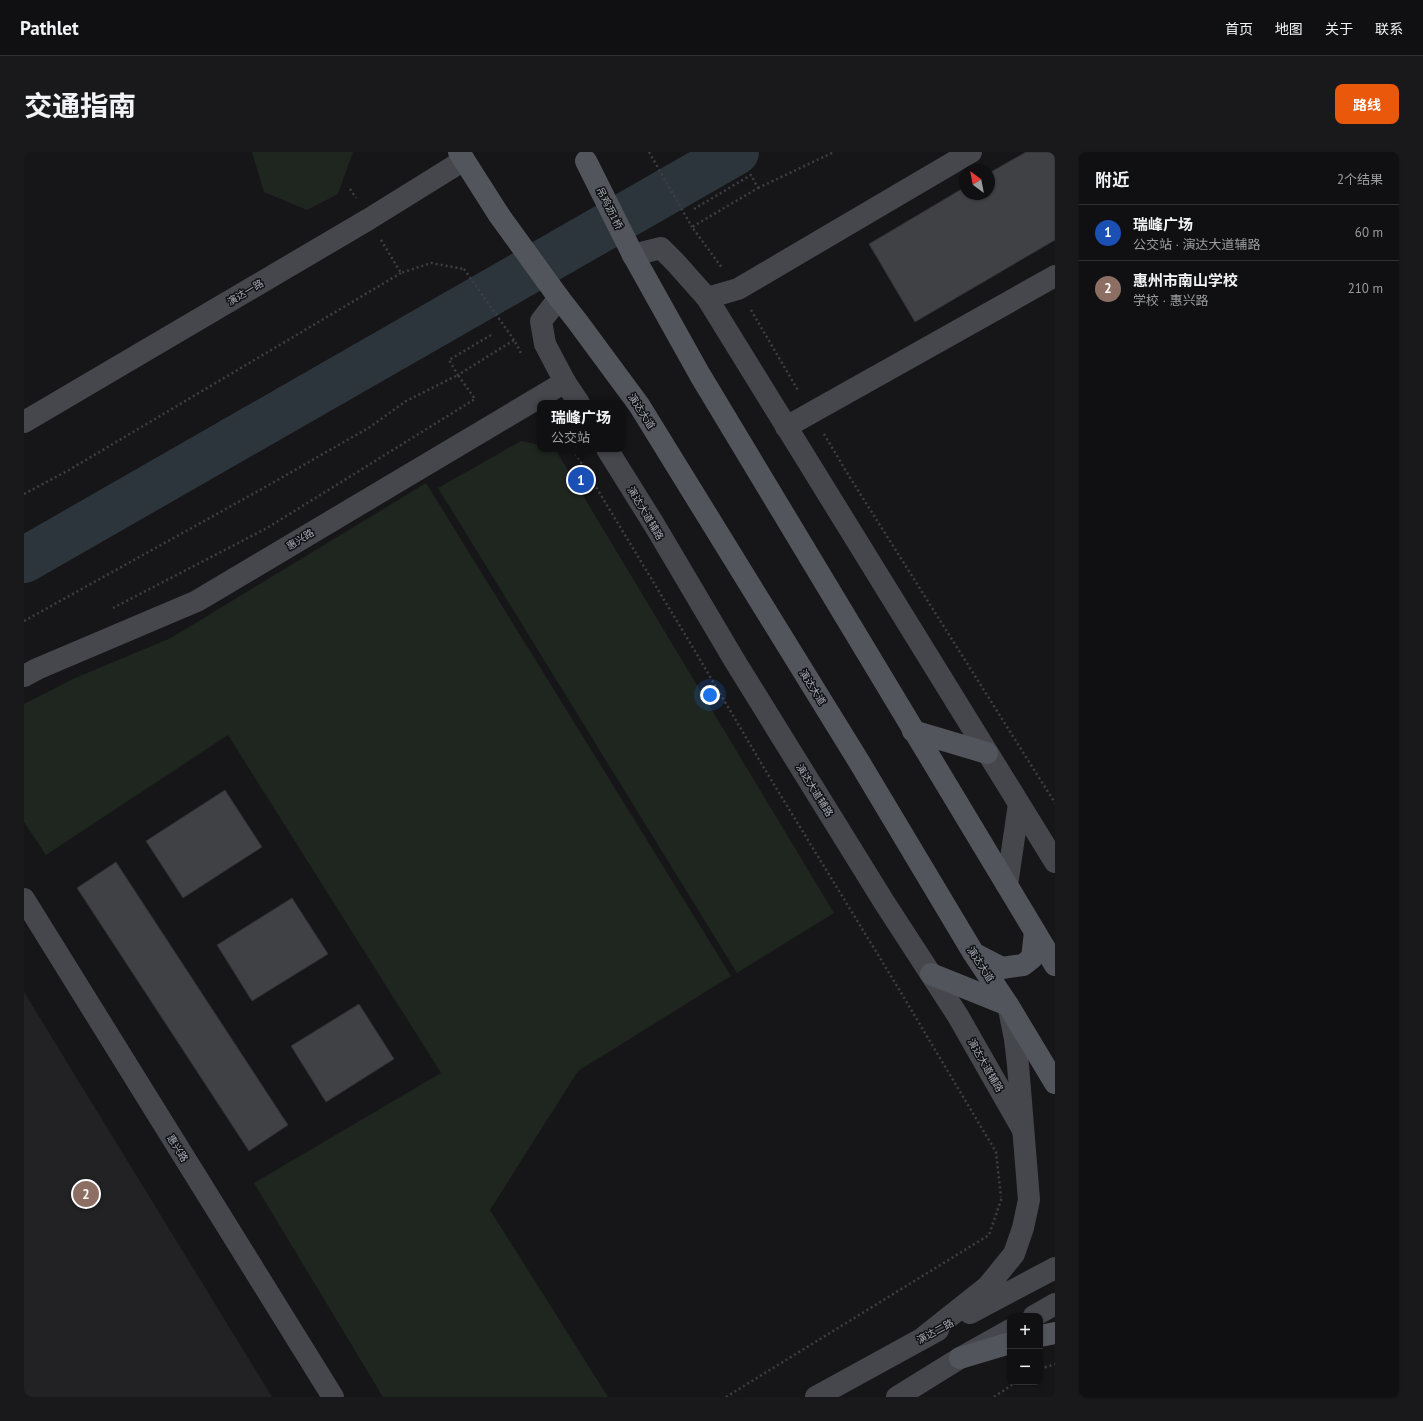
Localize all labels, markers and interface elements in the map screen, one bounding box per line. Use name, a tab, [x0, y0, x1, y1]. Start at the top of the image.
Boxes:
text: Pathlet	[20, 16, 79, 40]
text: 首页	[1225, 20, 1253, 38]
text: 地图	[1275, 20, 1303, 38]
text: 关于	[1325, 20, 1353, 38]
text: 联系	[1375, 20, 1403, 38]
button: 路线	[1335, 84, 1399, 124]
text: 交通指南	[24, 87, 136, 124]
north arrow	[959, 164, 995, 200]
text: 附近	[1095, 169, 1129, 191]
text: 2个结果	[1337, 171, 1383, 188]
street label: 吊鸡沥1桥	[593, 185, 626, 231]
text: 瑞峰广场	[1133, 215, 1193, 234]
text: 1	[1104, 224, 1112, 241]
text: 60 m	[1355, 224, 1383, 241]
text: 公交站 · 演达大道辅路	[1133, 236, 1260, 253]
text: 惠州市南山学校	[1133, 271, 1238, 290]
street label: 演达一路	[225, 277, 266, 308]
text: 2	[1104, 280, 1112, 297]
text: 210 m	[1348, 280, 1383, 297]
text: 学校 · 惠兴路	[1133, 292, 1208, 309]
street label: 演达大道	[625, 391, 658, 432]
popup	[537, 400, 625, 452]
text: 瑞峰广场	[551, 408, 611, 427]
text: 公交站	[551, 429, 590, 446]
pin: 1	[568, 465, 594, 495]
street label: 演达大道辅路	[625, 484, 667, 542]
street label: 惠兴路	[284, 526, 316, 553]
street label: 演达大道	[796, 667, 829, 708]
your location	[700, 685, 720, 705]
street label: 演达大道辅路	[793, 761, 836, 819]
street label: 演达大道	[964, 944, 997, 985]
street label: 演达大道辅路	[965, 1036, 1006, 1094]
street label: 惠兴路	[164, 1132, 191, 1164]
pin: 2	[73, 1179, 99, 1209]
map controls	[1007, 1313, 1043, 1385]
button: +	[1007, 1313, 1043, 1349]
street label: 演达二路	[915, 1316, 956, 1347]
button: −	[1007, 1349, 1043, 1385]

